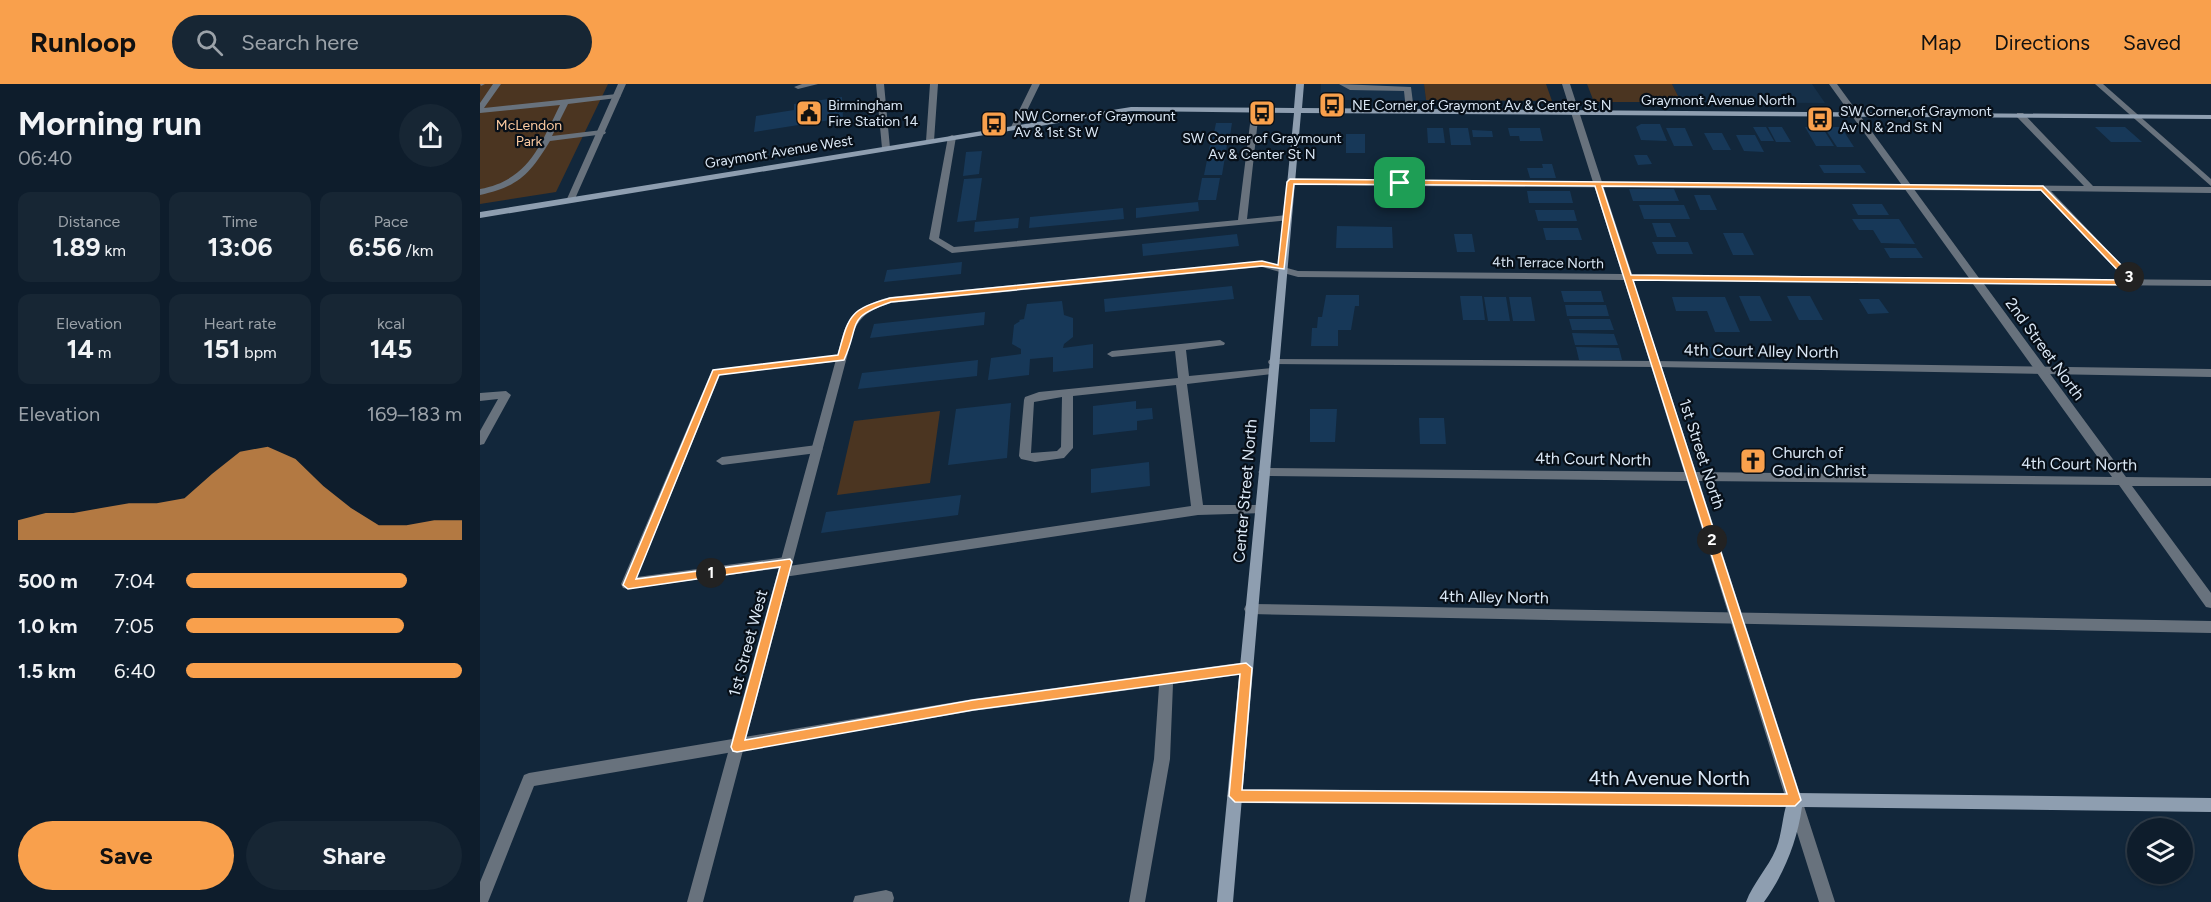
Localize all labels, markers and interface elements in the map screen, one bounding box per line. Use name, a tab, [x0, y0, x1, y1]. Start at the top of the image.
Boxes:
search box	[172, 15, 592, 69]
text: Runloop	[30, 25, 136, 59]
icon: search	[193, 26, 226, 59]
text: Search here	[241, 29, 359, 56]
text: Map	[1920, 30, 1961, 55]
text: Directions	[1994, 30, 2090, 55]
text: Saved	[2123, 30, 2181, 55]
bus stop icon: NE Corner of Graymont Av & Center St N	[1317, 90, 1347, 120]
street label: Graymont Avenue North	[1641, 92, 1795, 109]
place label: Birmingham Fire Station 14	[828, 97, 918, 130]
place label: NE Corner of Graymont Av & Center St N	[1352, 97, 1612, 114]
public building icon: Birmingham Fire Station 14	[794, 98, 824, 128]
bus stop icon: SW Corner of Graymount Av & Center St N	[1247, 98, 1277, 128]
place label: SW Corner of Graymont Av N & 2nd St N	[1840, 103, 1992, 136]
text: Morning run	[18, 104, 202, 143]
button: share	[399, 104, 462, 167]
bus stop icon: SW Corner of Graymont Av N & 2nd St N	[1805, 104, 1835, 134]
place label: NW Corner of Graymount Av & 1st St W	[1014, 108, 1176, 141]
bus stop icon: NW Corner of Graymount Av & 1st St W	[979, 109, 1009, 139]
park label: McLendon Park	[496, 117, 562, 150]
place label: SW Corner of Graymount Av & Center St N	[1182, 130, 1342, 163]
street label: Graymont Avenue West	[704, 132, 854, 172]
text: 06:40	[18, 146, 72, 170]
pin	[1374, 157, 1425, 208]
icon: arrive	[1383, 166, 1416, 199]
text: Distance	[58, 212, 120, 231]
text: Time	[223, 212, 257, 231]
text: Pace	[374, 212, 408, 231]
text: 1.89	[52, 231, 101, 263]
text: 13:06	[207, 231, 273, 263]
text: 6:56	[349, 231, 402, 263]
text: km	[101, 241, 126, 260]
text: /km	[402, 241, 433, 260]
street label: 4th Terrace North	[1492, 254, 1604, 272]
pin: 3	[2114, 262, 2144, 292]
text: 3	[2125, 267, 2133, 286]
street label: 2nd Street North	[2001, 294, 2089, 404]
text: Elevation	[56, 314, 122, 333]
text: Heart rate	[204, 314, 276, 333]
text: kcal	[377, 314, 405, 333]
text: 14	[66, 333, 94, 365]
text: 151	[203, 333, 240, 365]
text: 145	[370, 333, 412, 365]
street label: 4th Court Alley North	[1683, 340, 1839, 362]
text: m	[94, 343, 112, 362]
text: bpm	[240, 343, 277, 362]
street label: 1st Street North	[1675, 396, 1729, 512]
text: Elevation	[18, 402, 100, 426]
text: 169–183 m	[367, 402, 462, 426]
street label: Center Street North	[1229, 418, 1261, 564]
place label: Church of God in Christ	[1772, 443, 1866, 480]
church icon: Church of God in Christ	[1738, 446, 1768, 476]
street label: 4th Court North	[1535, 448, 1651, 470]
street label: 4th Court North	[2021, 453, 2137, 475]
pin: 2	[1697, 525, 1727, 555]
text: 2	[1707, 530, 1717, 549]
pin: 1	[696, 558, 726, 588]
text: 1	[708, 563, 714, 582]
text: 500 m	[18, 569, 78, 593]
text: 7:04	[114, 569, 155, 593]
street label: 4th Alley North	[1439, 587, 1549, 607]
street label: 1st Street West	[725, 588, 771, 698]
text: 1.0 km	[18, 614, 77, 638]
text: 7:05	[114, 614, 154, 638]
text: 1.5 km	[18, 659, 76, 683]
text: 6:40	[114, 659, 156, 683]
street label: 4th Avenue North	[1588, 766, 1750, 790]
map controls	[2127, 818, 2193, 884]
button: layers	[2127, 818, 2193, 884]
button: Save	[18, 821, 234, 890]
button: Share	[246, 821, 462, 890]

